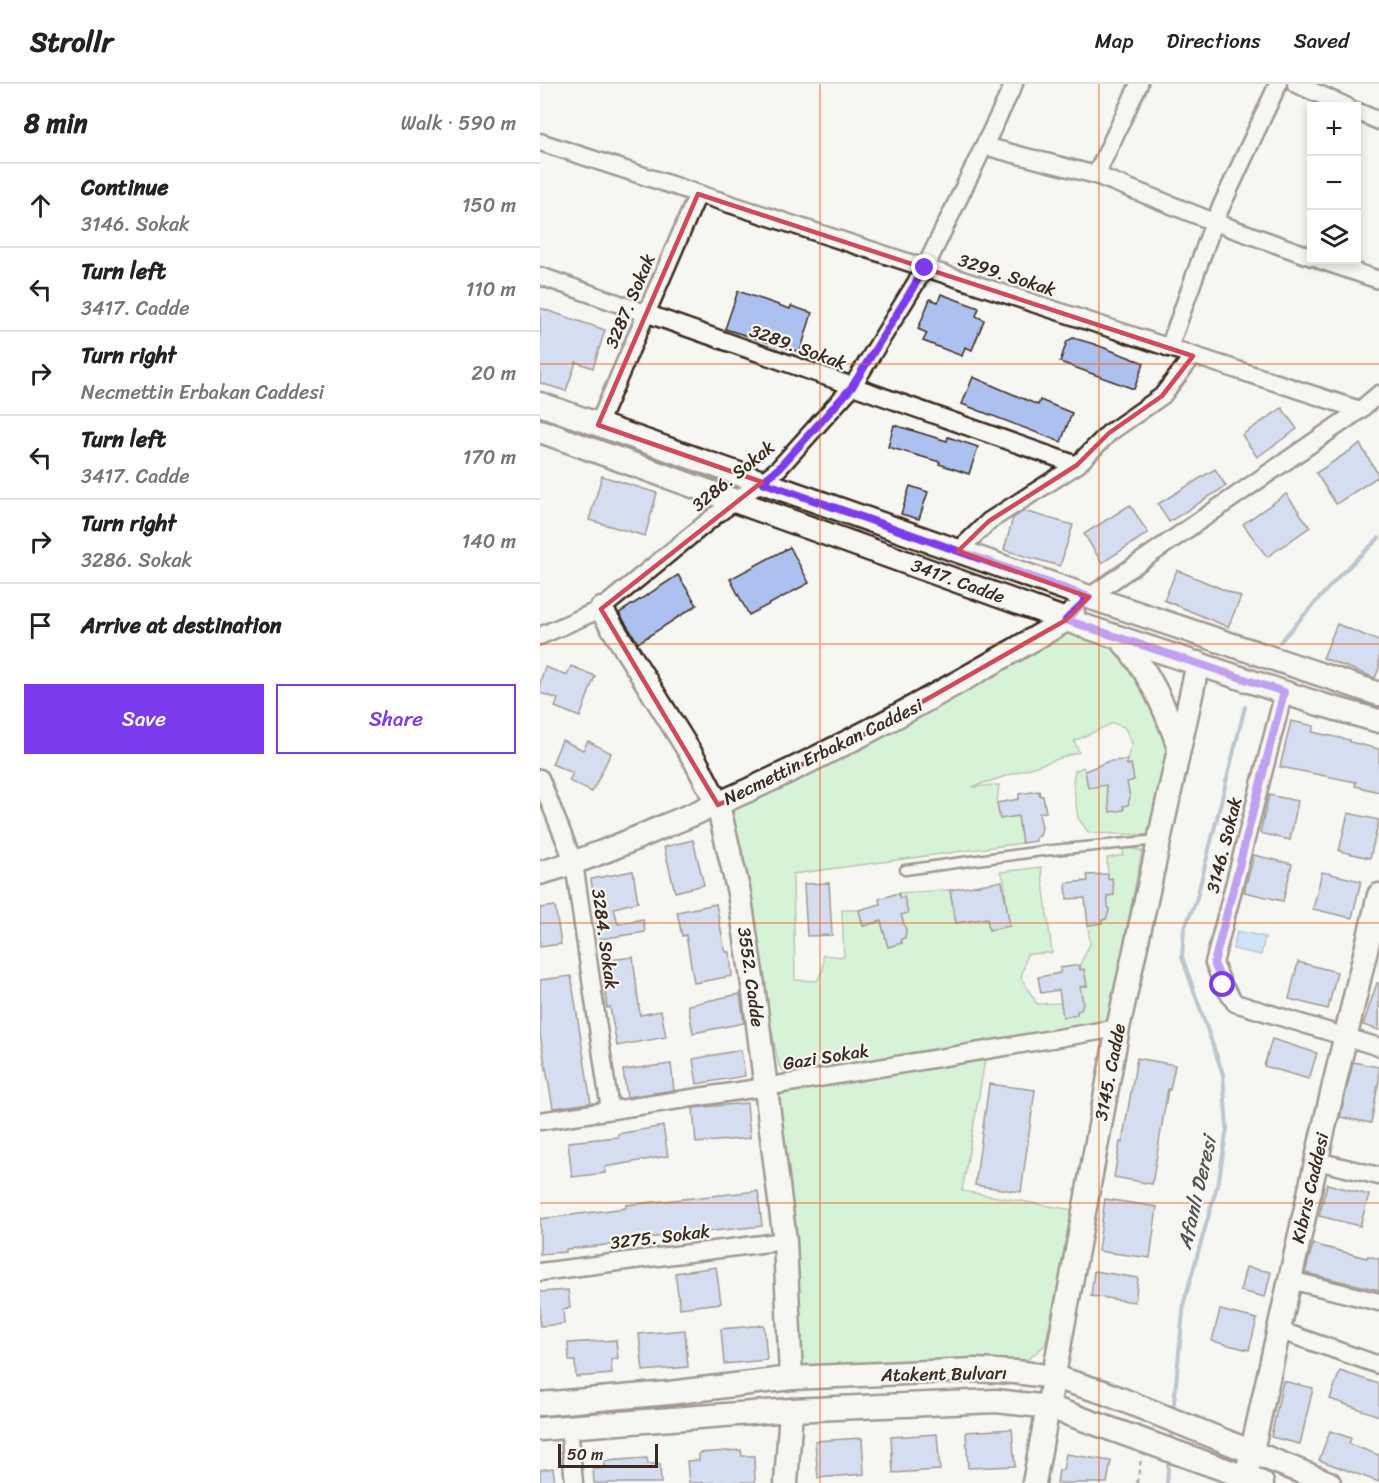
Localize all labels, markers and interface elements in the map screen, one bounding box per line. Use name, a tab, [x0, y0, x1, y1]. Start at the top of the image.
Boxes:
text: Strollr	[30, 17, 113, 66]
text: Map	[1095, 22, 1133, 60]
text: Directions	[1166, 22, 1261, 60]
text: Saved	[1294, 22, 1349, 60]
text: 8 min	[24, 100, 88, 146]
map controls	[1307, 102, 1361, 264]
button: +	[1307, 102, 1361, 156]
text: Walk · 590 m	[401, 106, 516, 141]
button: −	[1307, 156, 1361, 210]
text: Continue	[81, 168, 169, 207]
text: 150 m	[462, 188, 516, 223]
icon: ahead	[24, 189, 57, 222]
text: 3146. Sokak	[81, 207, 190, 242]
button: layers	[1307, 210, 1361, 264]
street label: 3299. Sokak	[954, 244, 1060, 306]
street label: 3287. Sokak	[596, 248, 664, 353]
text: Turn left	[81, 252, 166, 291]
route end	[911, 254, 937, 280]
text: 110 m	[466, 272, 516, 307]
icon: left	[24, 273, 57, 306]
text: 3417. Cadde	[81, 291, 190, 326]
street label: 3289. Sokak	[745, 315, 851, 379]
text: Turn right	[81, 336, 176, 375]
text: 20 m	[471, 356, 516, 391]
icon: right	[24, 357, 57, 390]
text: Necmettin Erbakan Caddesi	[81, 375, 324, 410]
text: Turn left	[81, 420, 166, 459]
street label: 3286. Sokak	[684, 432, 782, 520]
text: 170 m	[463, 440, 516, 475]
icon: left	[24, 441, 57, 474]
text: 3417. Cadde	[81, 459, 190, 494]
text: Turn right	[81, 504, 176, 543]
text: 140 m	[462, 524, 516, 559]
icon: right	[24, 525, 57, 558]
text: 3286. Sokak	[81, 543, 192, 578]
street label: 3417. Cadde	[907, 549, 1009, 613]
text: Arrive at destination	[81, 606, 282, 645]
icon: arrive	[24, 609, 57, 642]
button: Save	[24, 684, 264, 754]
button: Share	[276, 684, 516, 754]
street label: Necmettin Erbakan Caddesi	[718, 689, 929, 814]
street label: 3146. Sokak	[1197, 793, 1251, 896]
street label: 3284. Sokak	[582, 887, 628, 992]
street label: 3552. Cadde	[728, 925, 774, 1029]
route start	[1209, 971, 1235, 997]
street label: 3145. Cadde	[1085, 1021, 1135, 1123]
street label: Gazi Sokak	[781, 1034, 871, 1080]
street label: Kıbrıs Caddesi	[1282, 1128, 1339, 1247]
water label: Afanlı Deresi	[1167, 1130, 1228, 1254]
street label: 3275. Sokak	[608, 1215, 712, 1259]
street label: Atakent Bulvarı	[880, 1357, 1007, 1391]
text: 50 m	[567, 1440, 603, 1469]
scale bar	[558, 1441, 658, 1468]

